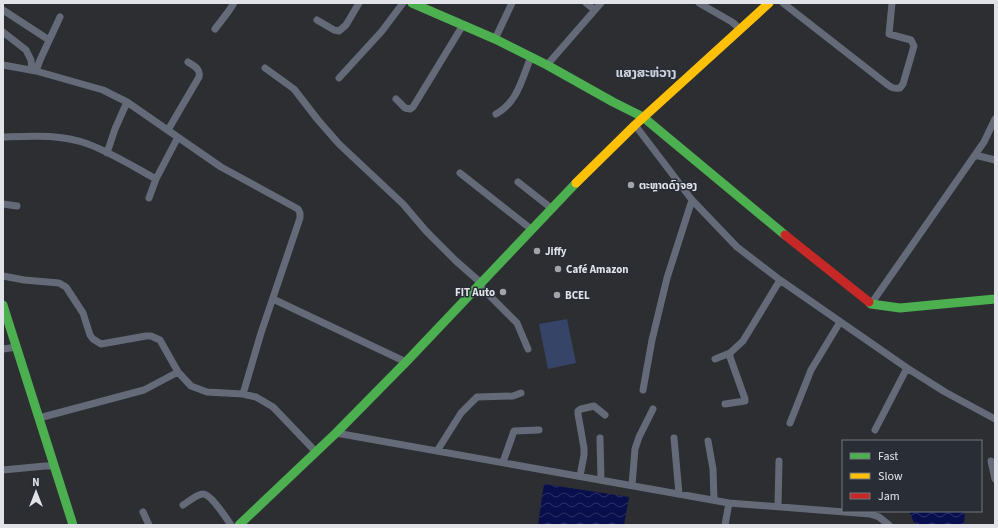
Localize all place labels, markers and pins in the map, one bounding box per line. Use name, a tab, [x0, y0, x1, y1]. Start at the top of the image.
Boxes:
place label: ຕະຫຼາດດົງຈອງ	[639, 178, 697, 193]
marker: ຕະຫຼາດດົງຈອງ	[626, 180, 636, 190]
place label: Jiffy	[545, 244, 567, 259]
marker: Jiffy	[532, 246, 542, 256]
place label: Café Amazon	[566, 262, 629, 277]
marker: Café Amazon	[553, 264, 563, 274]
place label: FIT Auto	[455, 285, 495, 300]
marker: FIT Auto	[498, 287, 508, 297]
place label: BCEL	[565, 288, 590, 303]
marker: BCEL	[552, 290, 562, 300]

